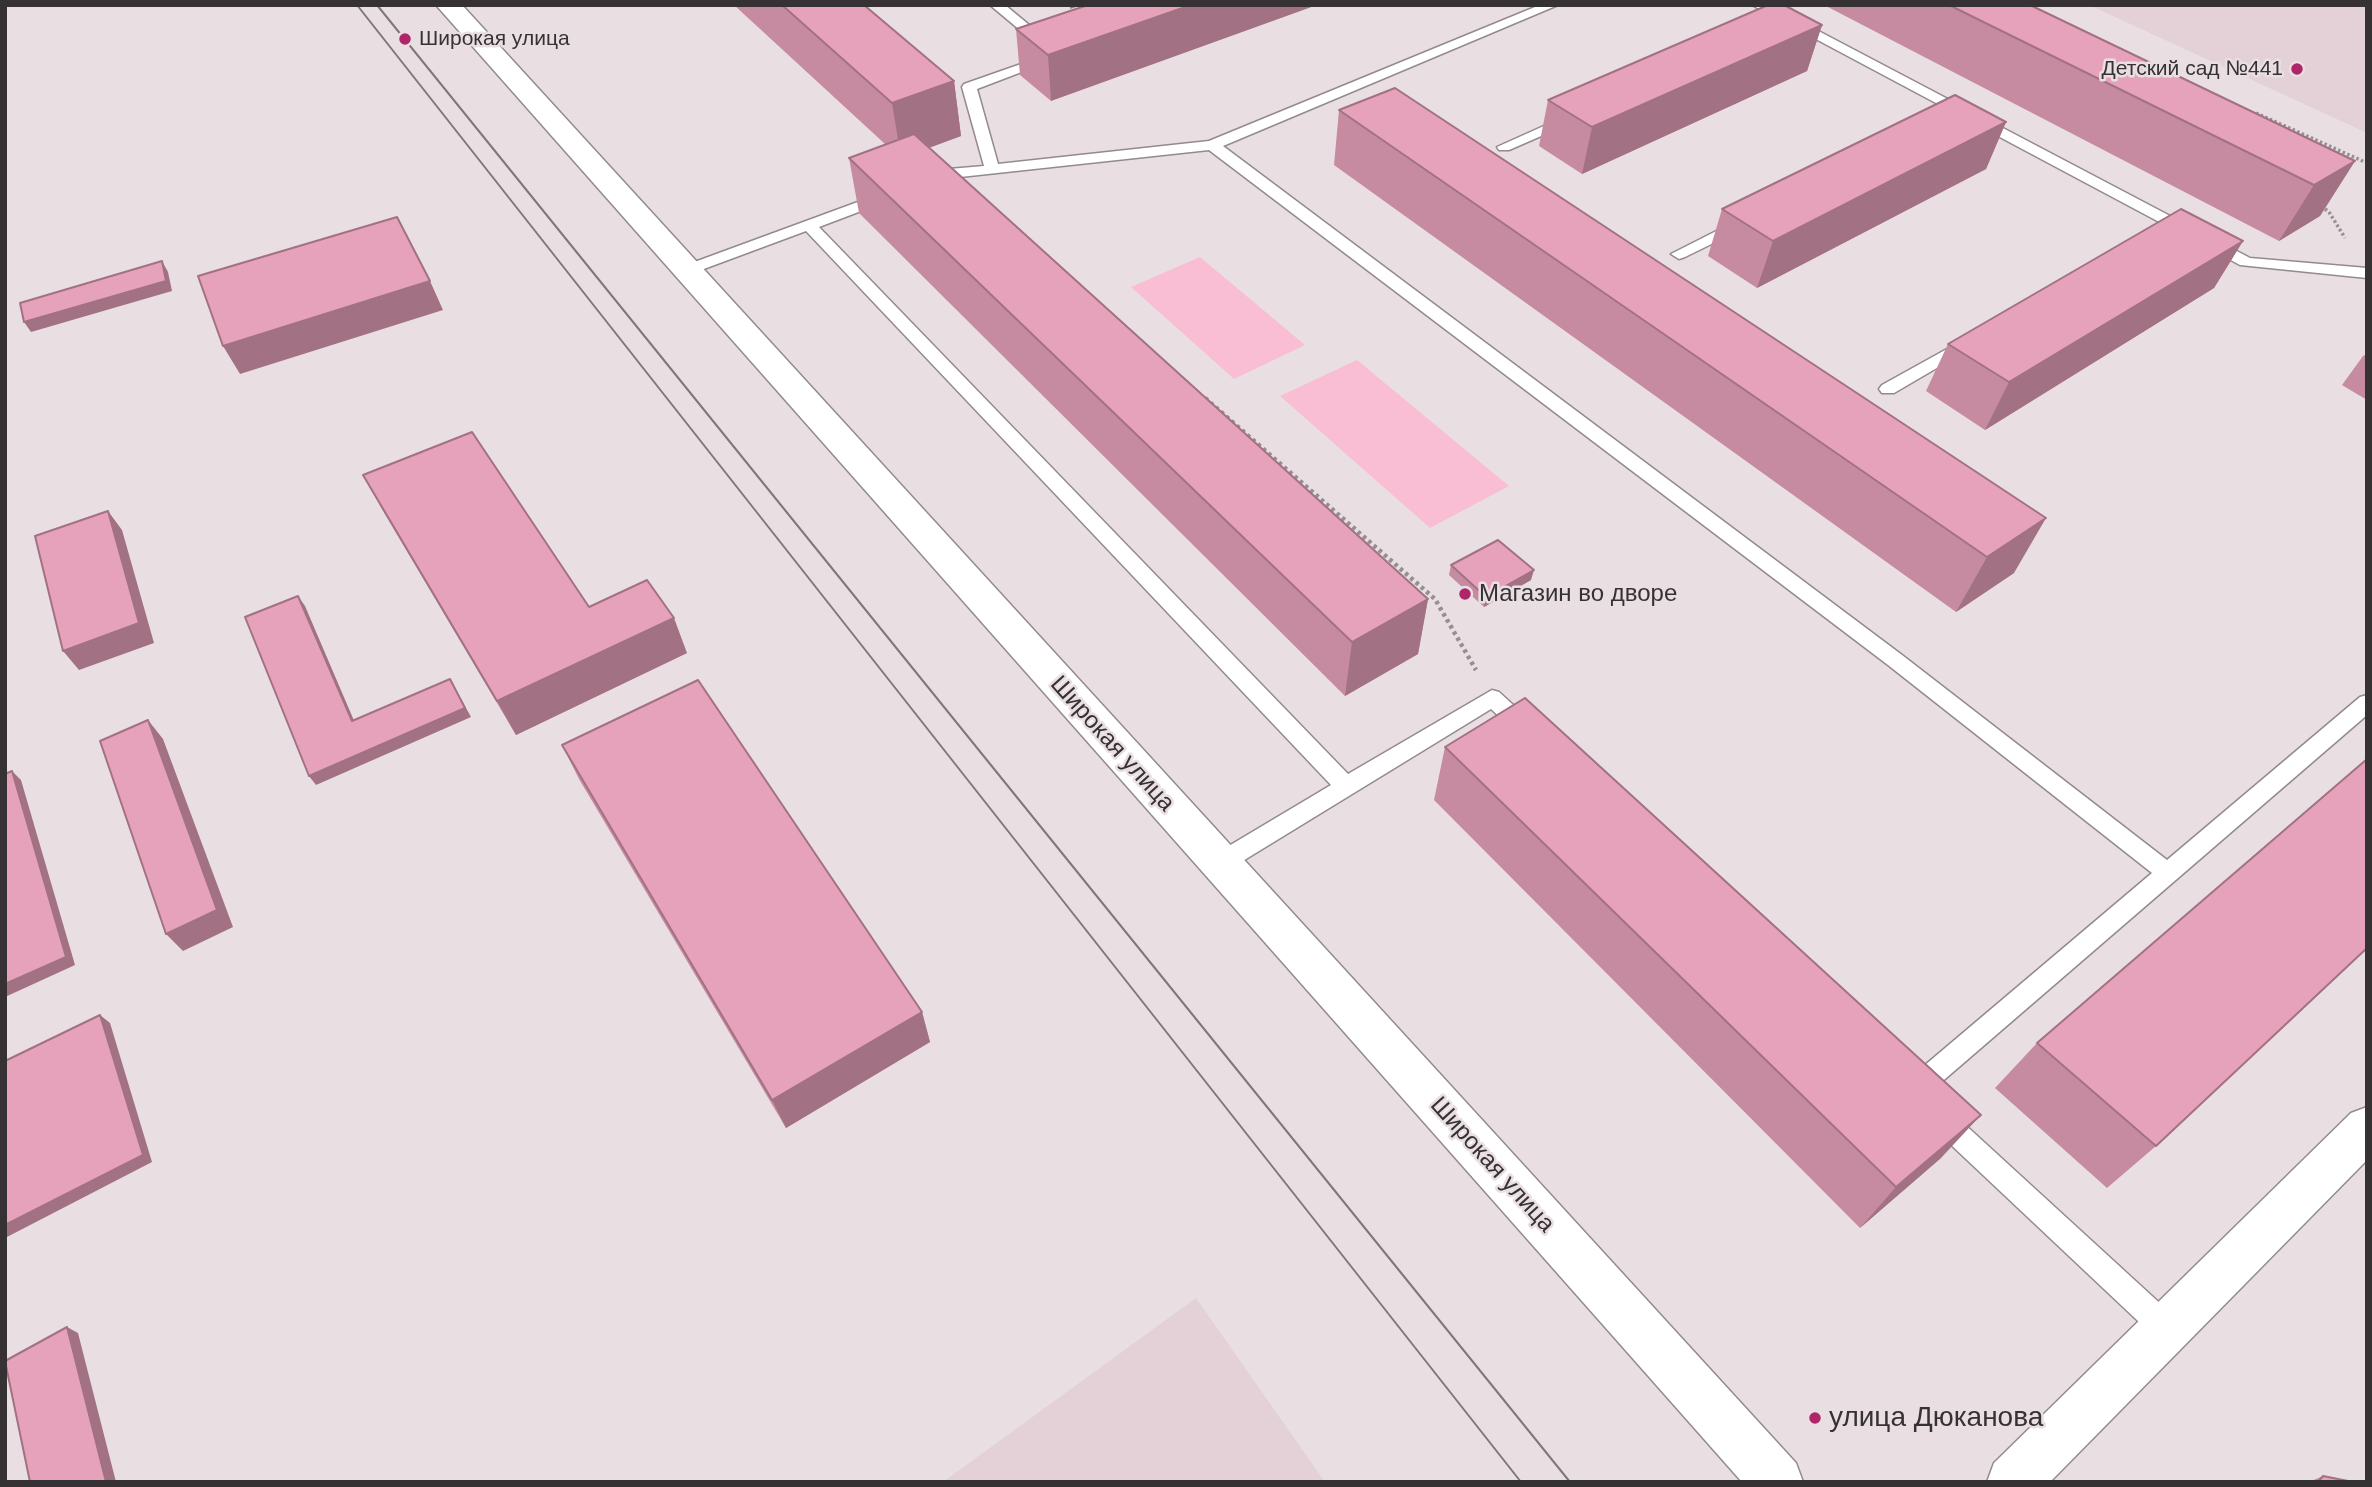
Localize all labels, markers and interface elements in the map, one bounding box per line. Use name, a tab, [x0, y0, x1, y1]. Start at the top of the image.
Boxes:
place label: Широкая улица	[419, 26, 570, 52]
marker: Широкая улица	[397, 31, 413, 47]
place label: Детский сад №441	[2102, 56, 2283, 82]
marker: Детский сад №441	[2289, 61, 2305, 77]
place label: Магазин во дворе	[1479, 580, 1677, 608]
marker: Магазин во дворе	[1457, 586, 1473, 602]
street label: Широкая улица	[1044, 670, 1180, 818]
street label: Широкая улица	[1424, 1091, 1560, 1239]
place label: улица Дюканова	[1829, 1401, 2043, 1435]
marker: улица Дюканова	[1807, 1410, 1823, 1426]

